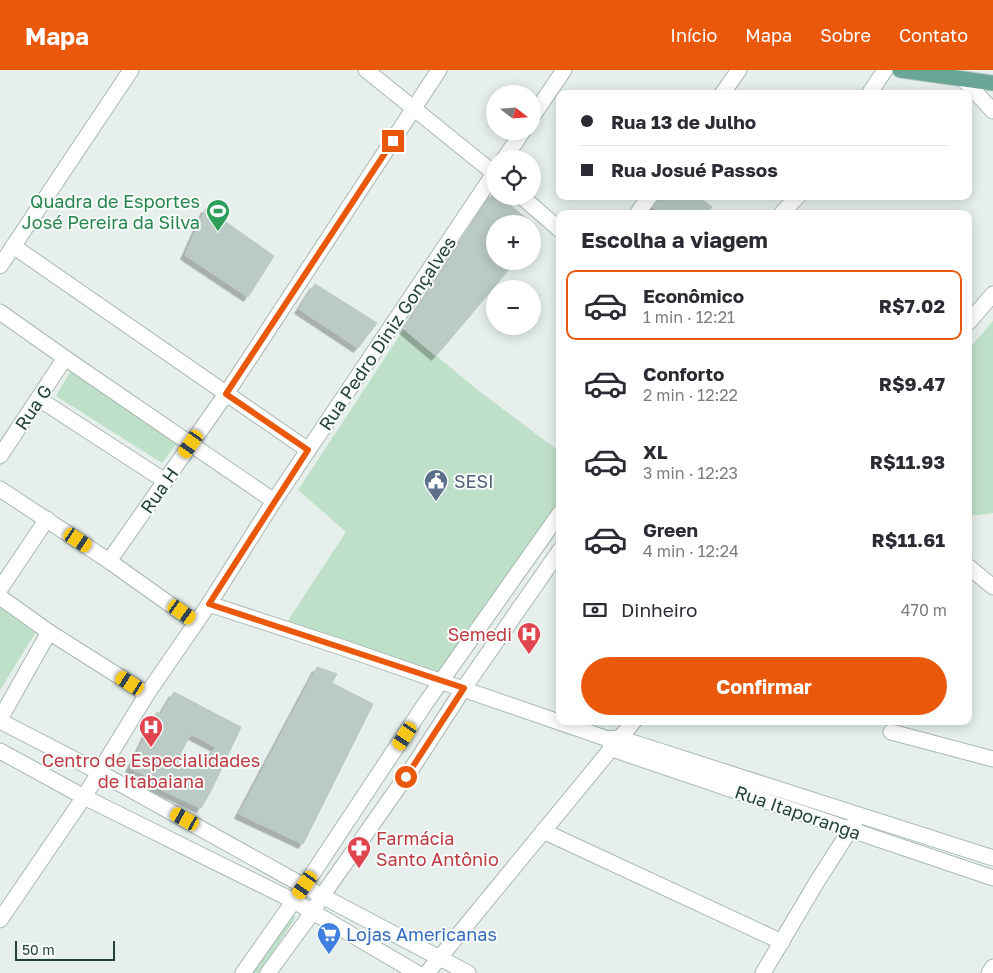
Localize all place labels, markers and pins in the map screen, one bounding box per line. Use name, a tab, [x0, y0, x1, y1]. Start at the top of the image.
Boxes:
place label: Quadra de Esportes José Pereira da Silva	[22, 190, 200, 233]
sports icon: Quadra de Esportes José Pereira da Silva	[205, 198, 231, 232]
public building icon: SESI	[423, 468, 449, 502]
place label: SESI	[454, 470, 494, 492]
hospital icon: Semedi	[516, 621, 542, 655]
place label: Semedi	[448, 623, 512, 645]
hospital icon: Centro de Especialidades de Itabaiana	[138, 714, 164, 748]
place label: Centro de Especialidades de Itabaiana	[42, 749, 260, 792]
place label: Farmácia Santo Antônio	[376, 827, 499, 870]
pharmacy icon: Farmácia Santo Antônio	[346, 835, 372, 869]
supermarket icon: Lojas Americanas	[316, 921, 342, 955]
place label: Lojas Americanas	[346, 923, 497, 945]

